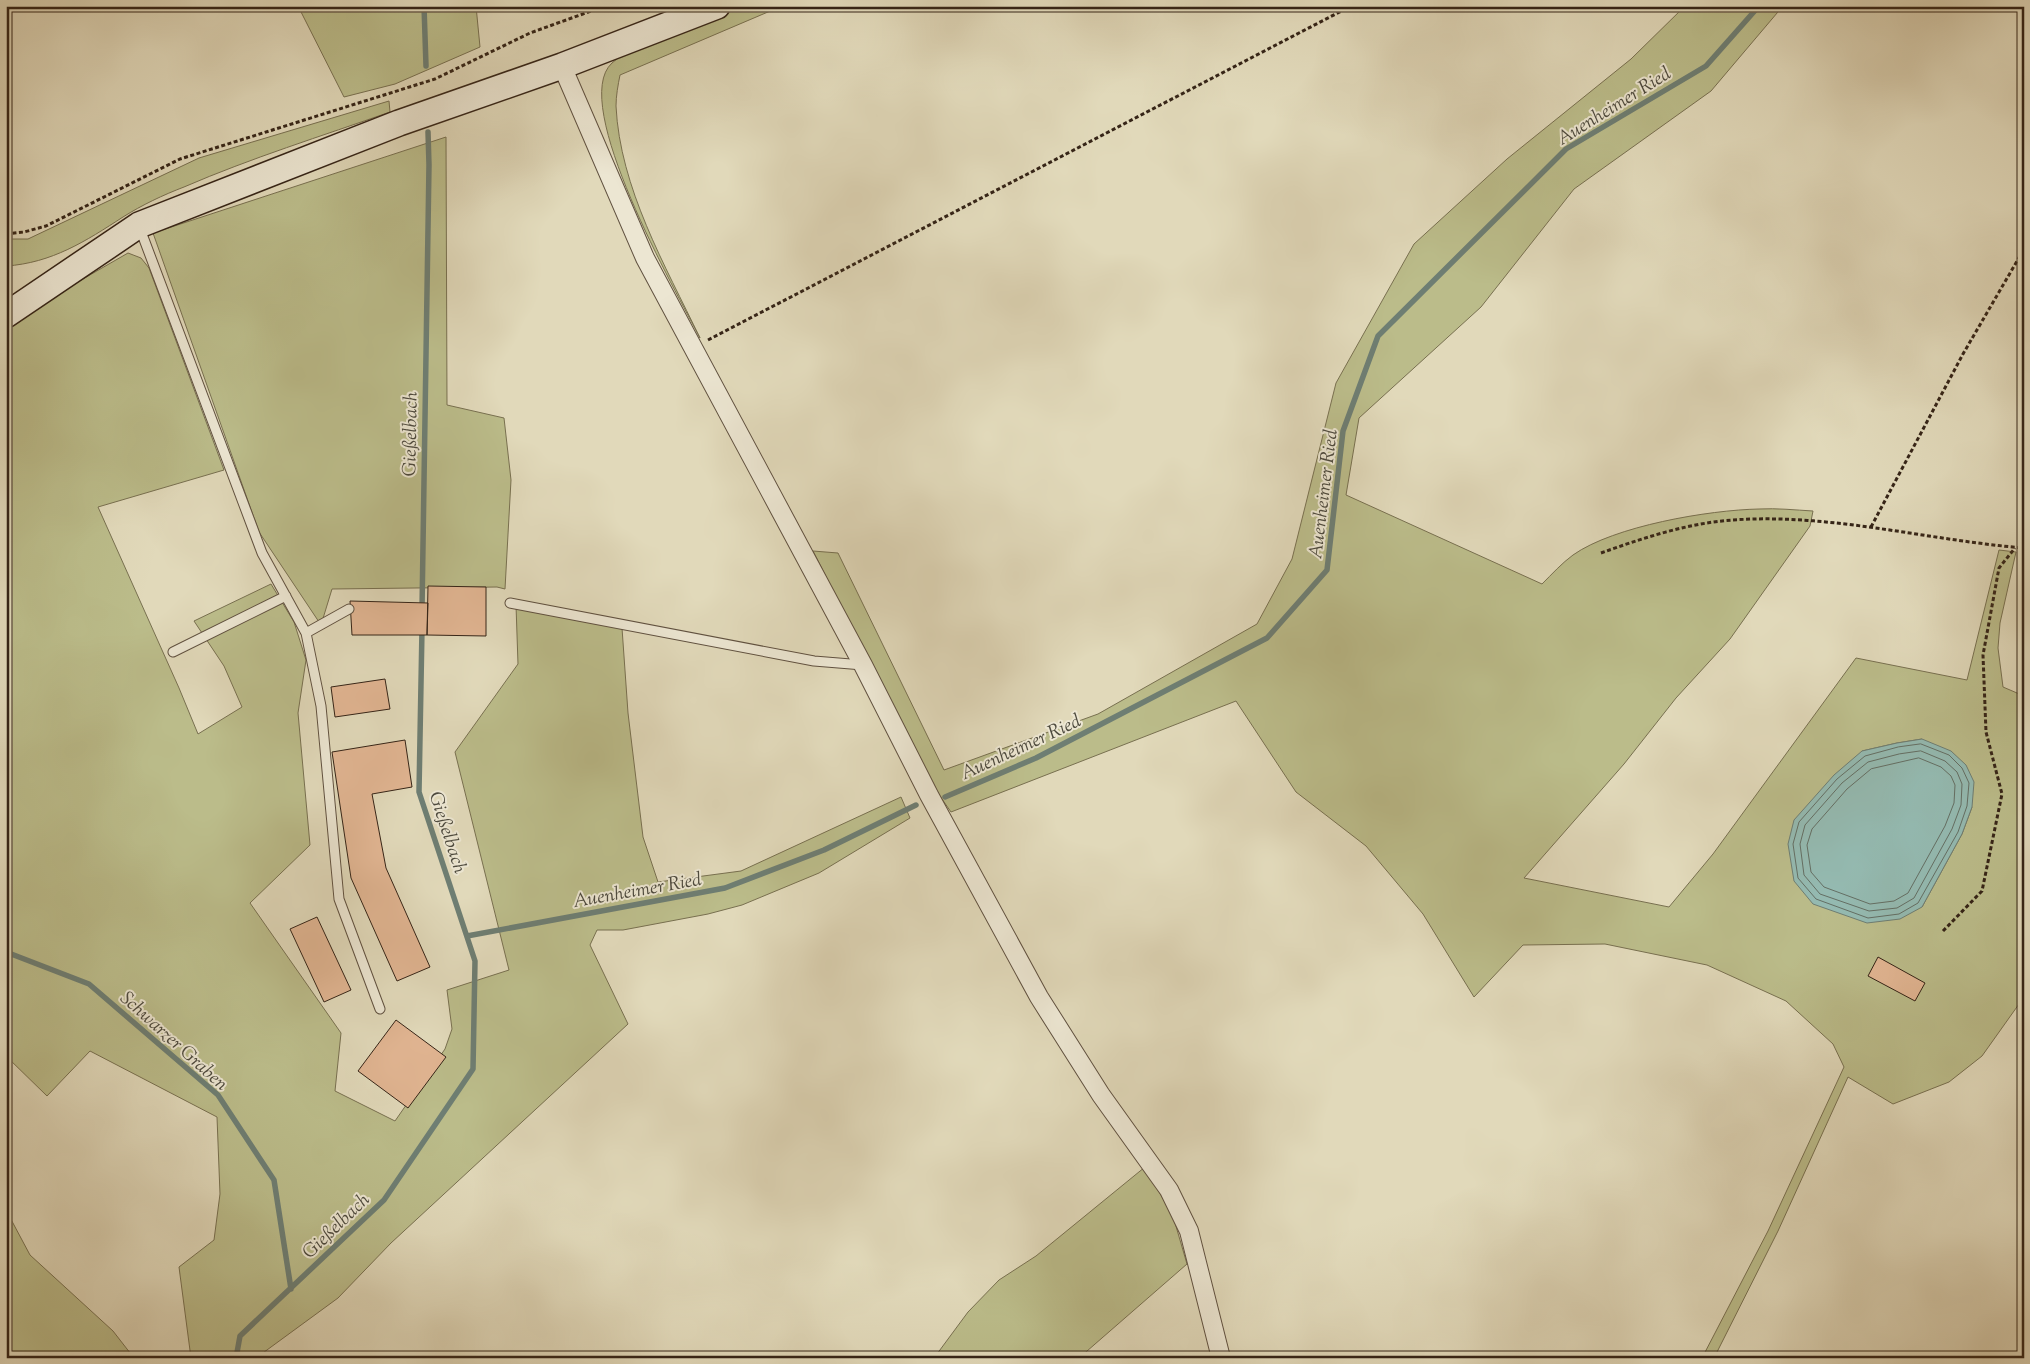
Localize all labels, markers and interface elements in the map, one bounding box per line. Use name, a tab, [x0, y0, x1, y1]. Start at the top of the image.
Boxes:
water label: Auenheimer Ried	[1552, 61, 1677, 153]
water label: Gießelbach	[397, 391, 426, 477]
water label: Auenheimer Ried	[1303, 427, 1346, 561]
water label: Auenheimer Ried	[956, 708, 1086, 788]
water label: Gießelbach	[421, 788, 473, 878]
water label: Auenheimer Ried	[571, 867, 704, 916]
water label: Schwarzer Graben	[113, 986, 233, 1098]
water label: Gießelbach	[297, 1187, 377, 1266]

